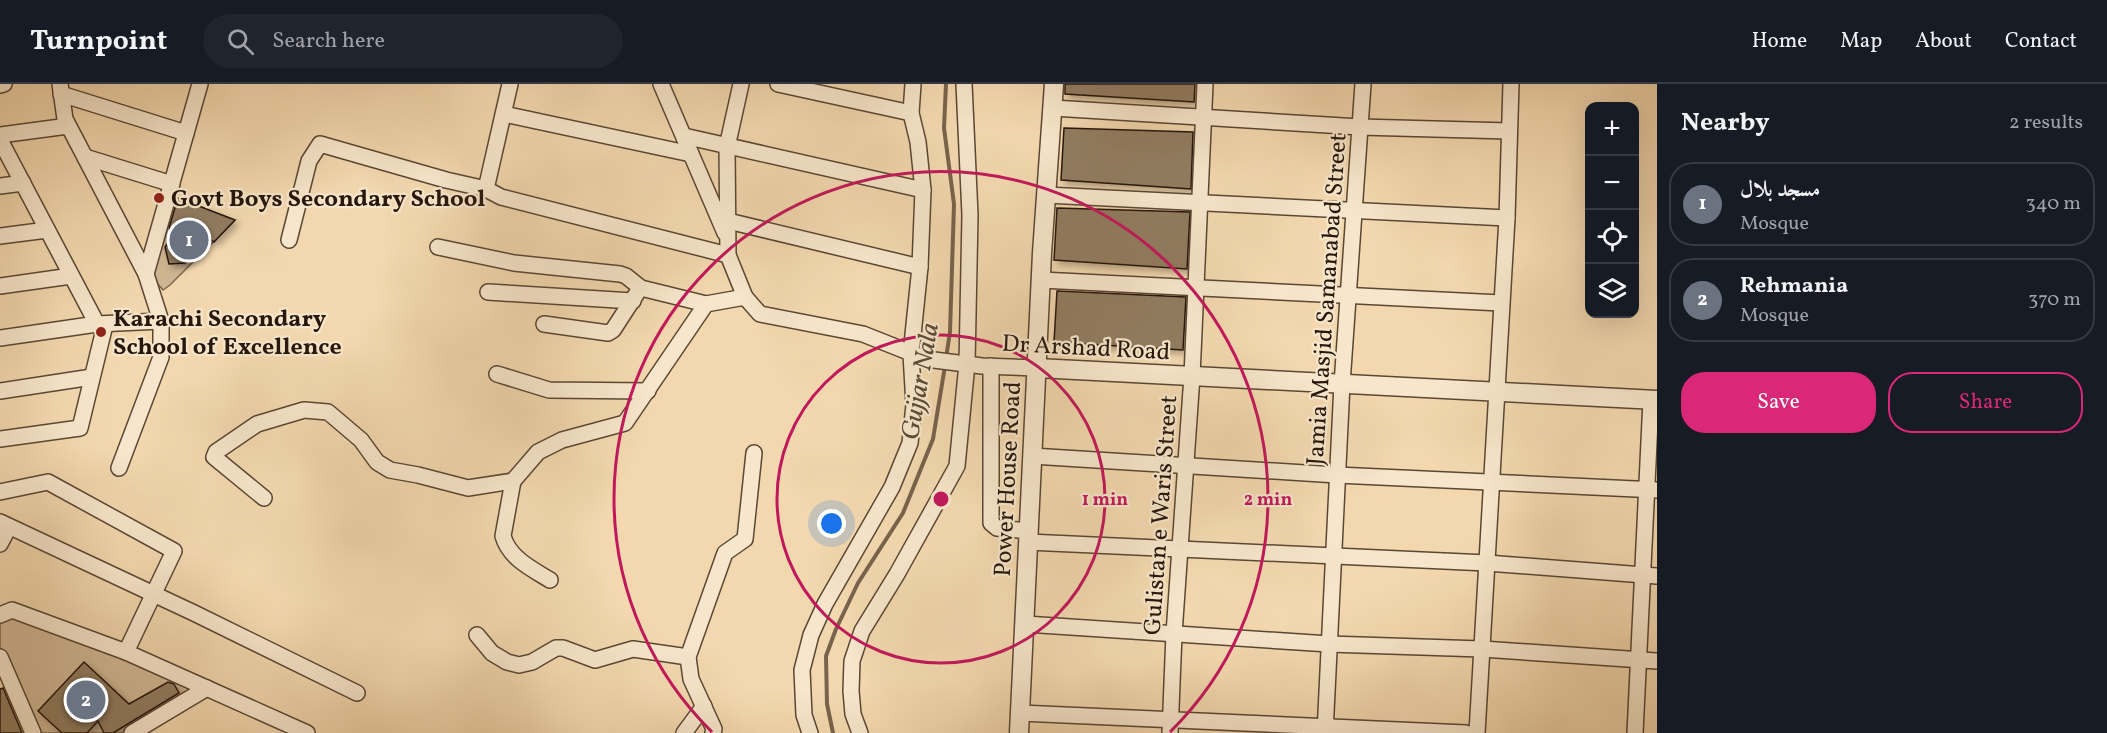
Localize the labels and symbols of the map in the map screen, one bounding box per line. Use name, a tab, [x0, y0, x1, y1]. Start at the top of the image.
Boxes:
street label: Jamia Masjid Samanabad Street	[1299, 132, 1357, 466]
place label: Govt Boys Secondary School	[171, 183, 485, 217]
marker: Govt Boys Secondary School	[152, 191, 166, 205]
pin: 1	[170, 218, 208, 262]
place label: Karachi Secondary School of Excellence	[113, 303, 342, 365]
water label: Gujjar Nala	[893, 320, 949, 443]
marker: Karachi Secondary School of Excellence	[94, 325, 108, 339]
street label: Dr Arshad Road	[1001, 328, 1171, 370]
street label: Power House Road	[987, 381, 1031, 578]
street label: Gulistan e Waris Street	[1137, 394, 1187, 636]
text: 1 min	[1082, 488, 1128, 513]
text: 2 min	[1244, 488, 1292, 513]
centre of rings	[931, 489, 951, 509]
your location	[817, 509, 846, 538]
pin: 2	[66, 678, 106, 722]

